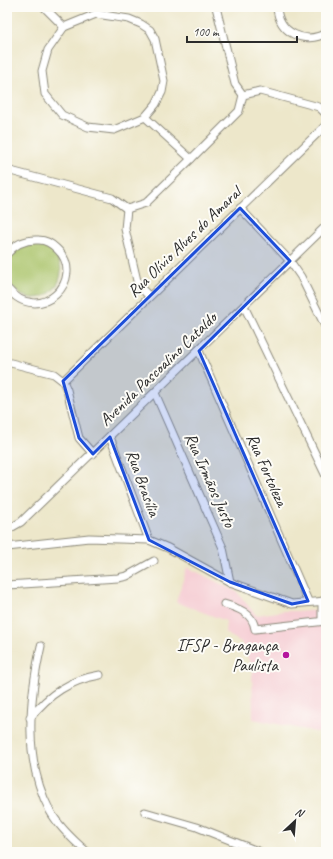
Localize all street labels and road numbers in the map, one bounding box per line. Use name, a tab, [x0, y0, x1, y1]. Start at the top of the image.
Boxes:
street label: Rua Olívio Alves do Amaral	[123, 180, 247, 302]
street label: Avenida Pascoalino Cataldo	[95, 306, 222, 430]
street label: Rua Irmãos Justo	[180, 429, 241, 531]
street label: Rua Fortoleza	[242, 430, 293, 512]
street label: Rua Brasília	[121, 447, 165, 520]

